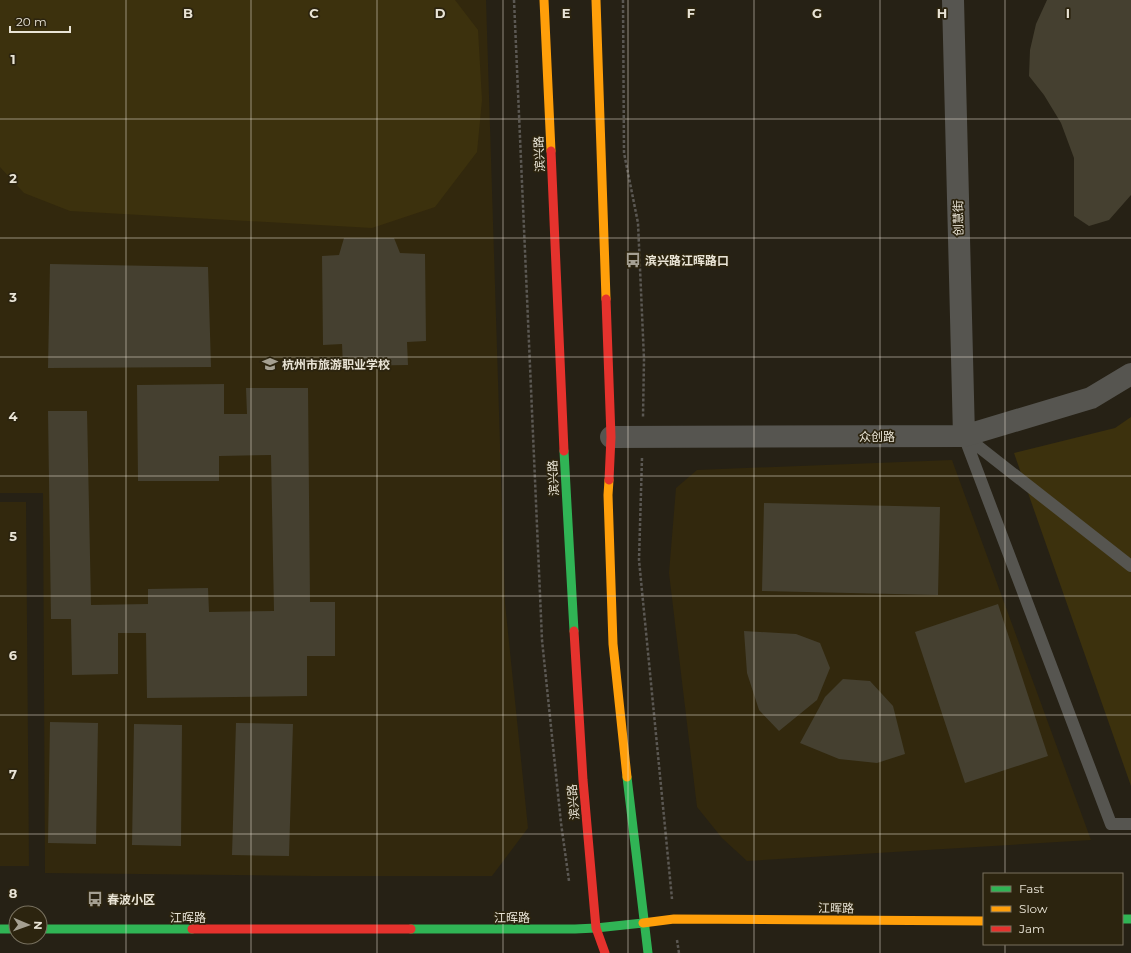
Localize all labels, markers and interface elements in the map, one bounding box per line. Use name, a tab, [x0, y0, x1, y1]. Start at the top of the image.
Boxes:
text: B	[183, 5, 193, 21]
text: C	[309, 5, 319, 21]
text: D	[435, 5, 446, 21]
text: E	[562, 5, 571, 21]
text: F	[687, 5, 695, 21]
text: G	[812, 5, 822, 21]
text: H	[937, 5, 947, 21]
text: I	[1066, 5, 1070, 21]
scale bar	[10, 8, 70, 34]
text: 20 m	[16, 14, 47, 29]
text: 1	[10, 51, 16, 67]
street label: 滨兴路	[531, 136, 547, 172]
text: 2	[9, 170, 17, 186]
street label: 创慧街	[950, 200, 966, 236]
bus stop icon: 滨兴路江晖路口	[624, 251, 642, 269]
place label: 滨兴路江晖路口	[645, 253, 729, 268]
text: 3	[8, 289, 17, 305]
school or university icon: 杭州市旅游职业学校	[261, 355, 279, 373]
place label: 杭州市旅游职业学校	[282, 357, 390, 372]
text: 4	[9, 408, 18, 424]
street label: 众创路	[859, 429, 895, 444]
street label: 滨兴路	[545, 460, 561, 496]
text: 5	[9, 528, 17, 544]
text: 6	[9, 647, 18, 663]
text: 7	[9, 766, 17, 782]
street label: 滨兴路	[564, 783, 582, 821]
legend	[983, 873, 1123, 945]
text: Fast	[1019, 881, 1044, 896]
text: 8	[9, 885, 18, 901]
bus stop icon: 春波小区	[86, 890, 104, 908]
place label: 春波小区	[107, 892, 155, 907]
street label: 江晖路	[818, 900, 854, 916]
text: Slow	[1019, 901, 1048, 916]
north arrow	[8, 905, 48, 945]
street label: 江晖路	[170, 910, 206, 925]
street label: 江晖路	[494, 910, 530, 925]
text: N	[31, 921, 45, 930]
text: Jam	[1018, 921, 1045, 936]

